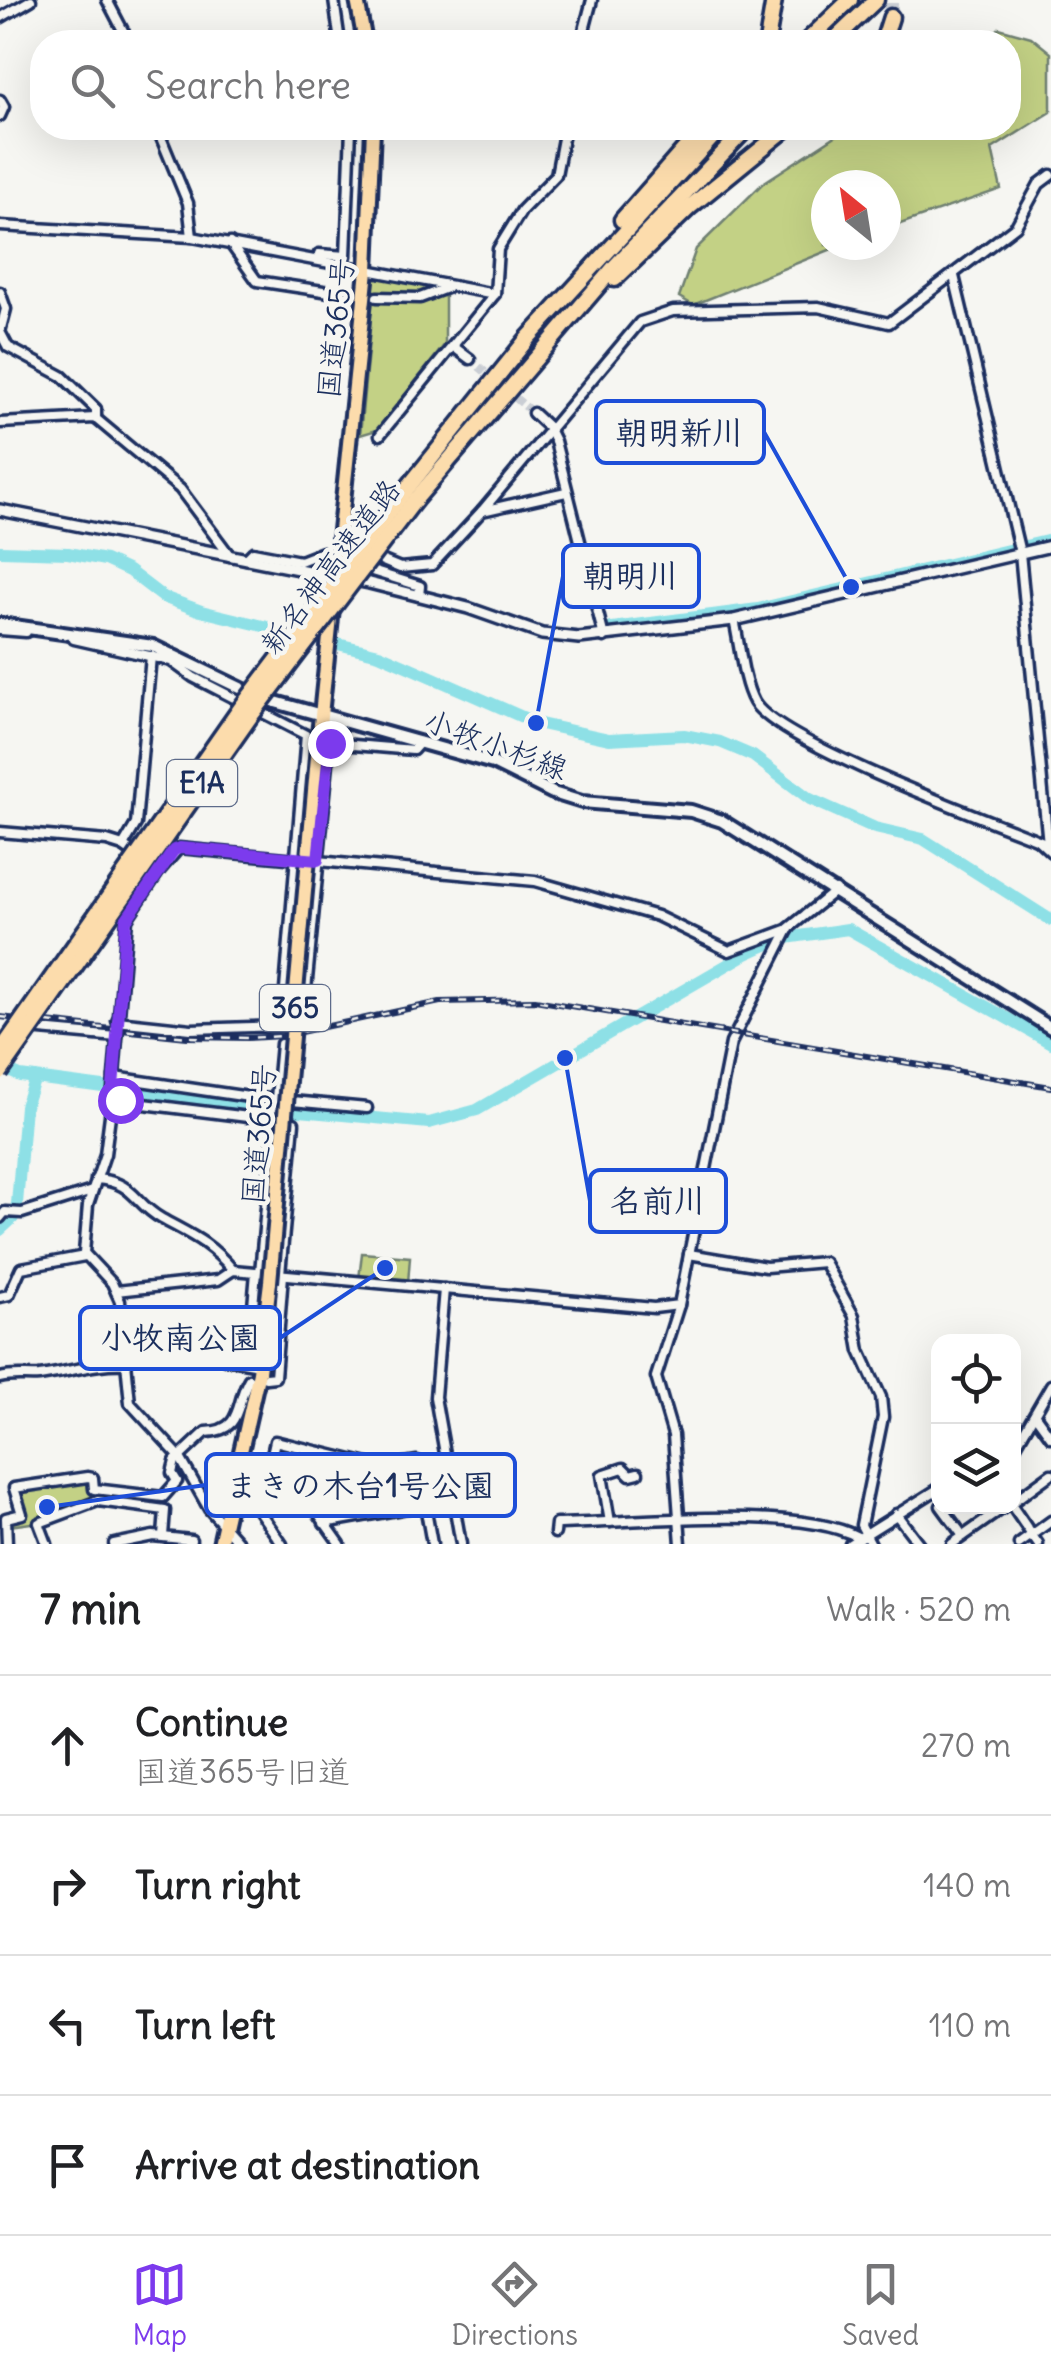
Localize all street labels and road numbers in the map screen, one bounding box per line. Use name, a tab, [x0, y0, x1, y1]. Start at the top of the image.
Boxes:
street label: 国道365号	[309, 256, 361, 400]
street label: 新名神高速道路	[252, 471, 408, 661]
street label: 小牧小杉線	[419, 700, 573, 788]
road number: E1A	[167, 760, 237, 806]
road number: 365	[260, 985, 330, 1031]
street label: 国道365号	[233, 1062, 283, 1206]

